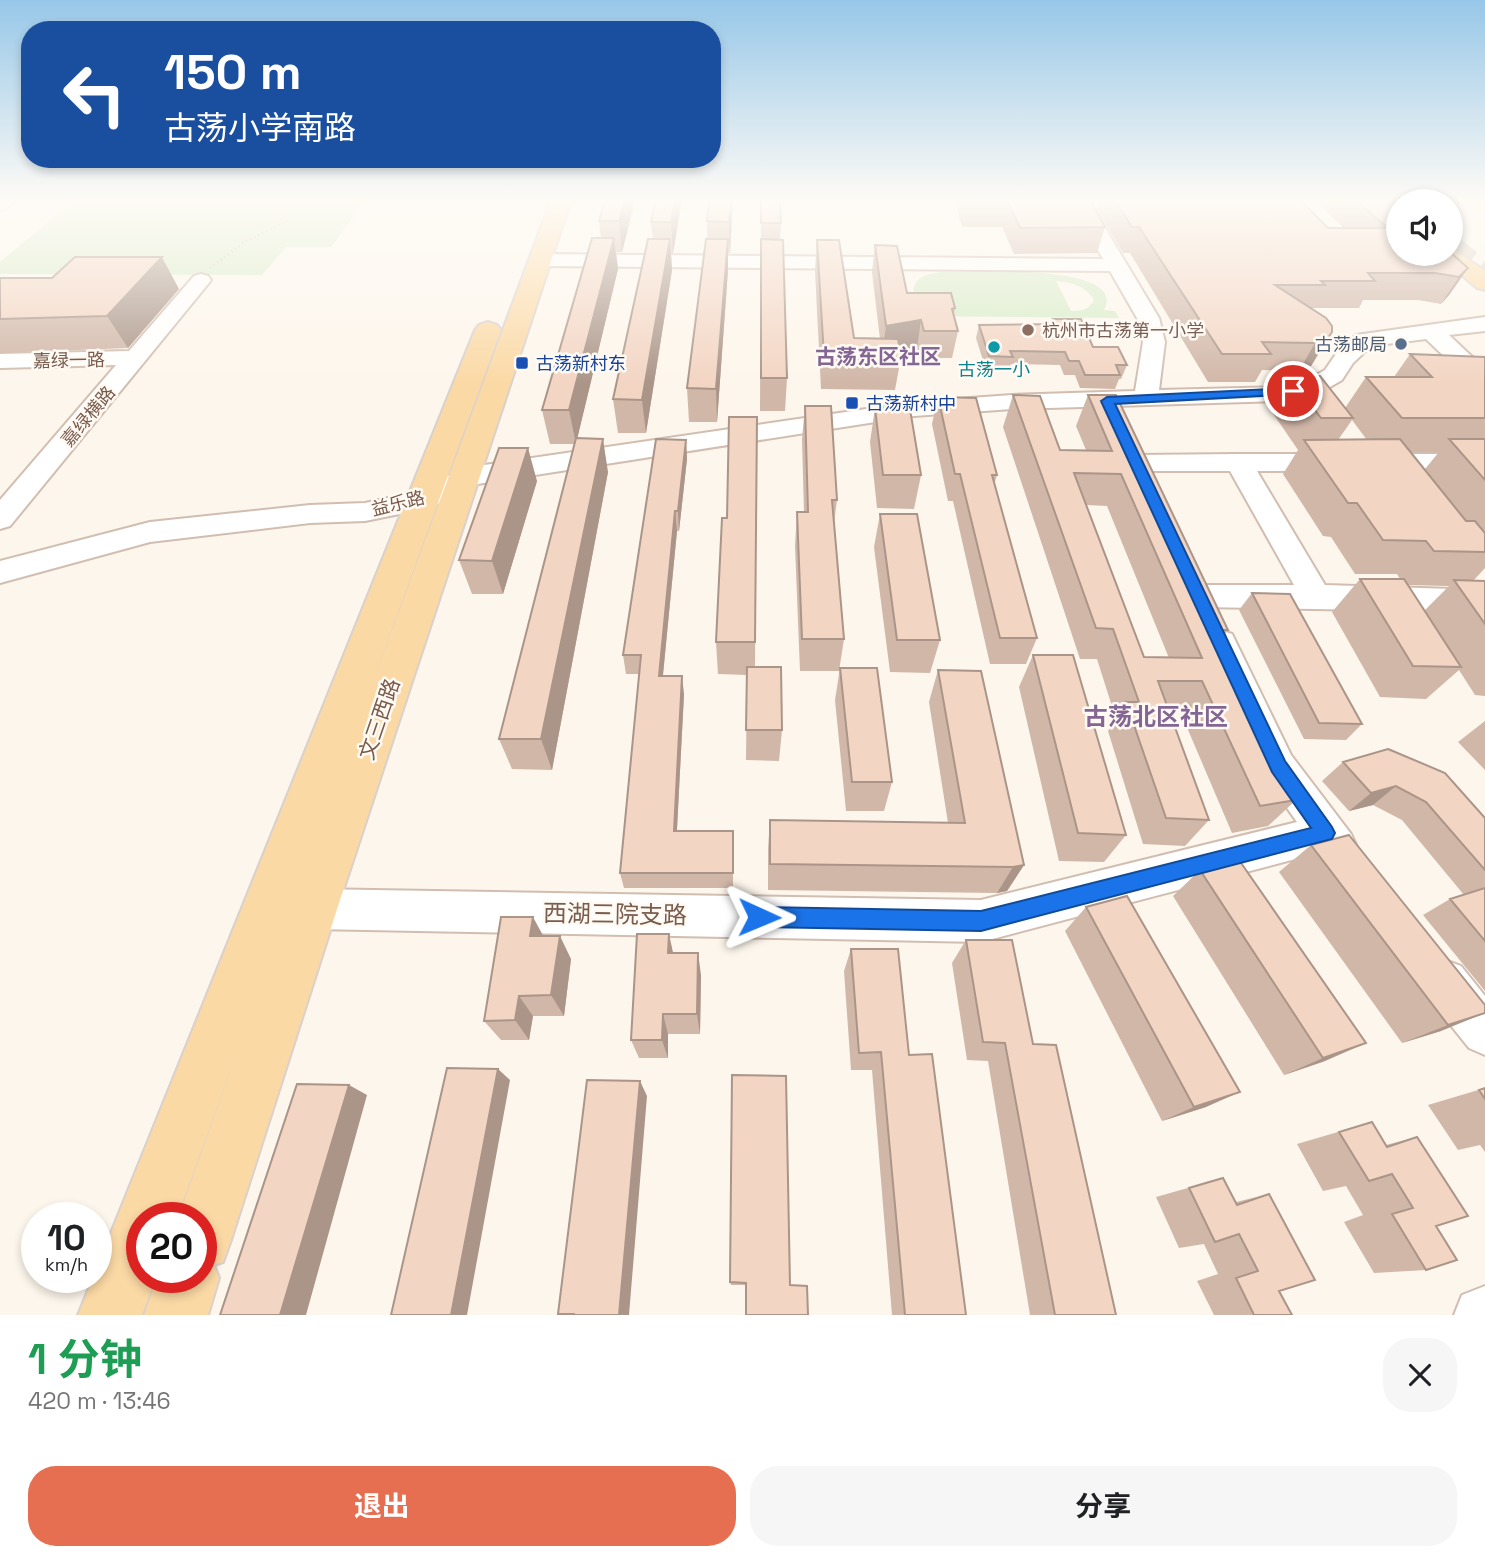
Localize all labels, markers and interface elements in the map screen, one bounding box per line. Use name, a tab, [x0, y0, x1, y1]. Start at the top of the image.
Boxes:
text: 150 m	[164, 41, 302, 103]
icon: left	[49, 49, 140, 140]
text: 古荡小学南路	[164, 108, 356, 148]
map controls	[1386, 189, 1463, 266]
button: sound	[1386, 189, 1463, 266]
place label: 杭州市古荡第一小学	[1042, 319, 1204, 342]
marker: 杭州市古荡第一小学	[1020, 322, 1036, 338]
place label: 古荡邮局	[1315, 333, 1387, 356]
marker: 古荡邮局	[1393, 336, 1409, 352]
marker: 古荡一小	[986, 339, 1002, 355]
district label: 古荡东区社区	[815, 343, 941, 370]
street label: 嘉绿一路	[33, 348, 105, 372]
place label: 古荡新村东	[536, 352, 626, 375]
marker: 古荡新村东	[514, 355, 530, 371]
place label: 古荡一小	[958, 358, 1030, 381]
pin	[1263, 361, 1323, 421]
icon: arrive	[1274, 372, 1312, 410]
street label: 嘉绿横路	[56, 381, 120, 451]
place label: 古荡新村中	[866, 392, 956, 415]
marker: 古荡新村中	[844, 395, 860, 411]
street label: 益乐路	[369, 485, 427, 521]
street label: 文三西路	[353, 675, 405, 763]
district label: 古荡北区社区	[1084, 701, 1228, 732]
position arrow	[722, 880, 796, 954]
street label: 西湖三院支路	[543, 897, 687, 931]
speed limit sign: 20	[126, 1202, 217, 1293]
text: 10	[47, 1216, 86, 1260]
text: km/h	[45, 1253, 88, 1276]
text: 1 分钟	[28, 1333, 142, 1386]
button: close	[1383, 1338, 1457, 1412]
text: 420 m · 13:46	[28, 1386, 171, 1416]
button: 退出	[28, 1466, 736, 1546]
button: 分享	[750, 1466, 1457, 1546]

